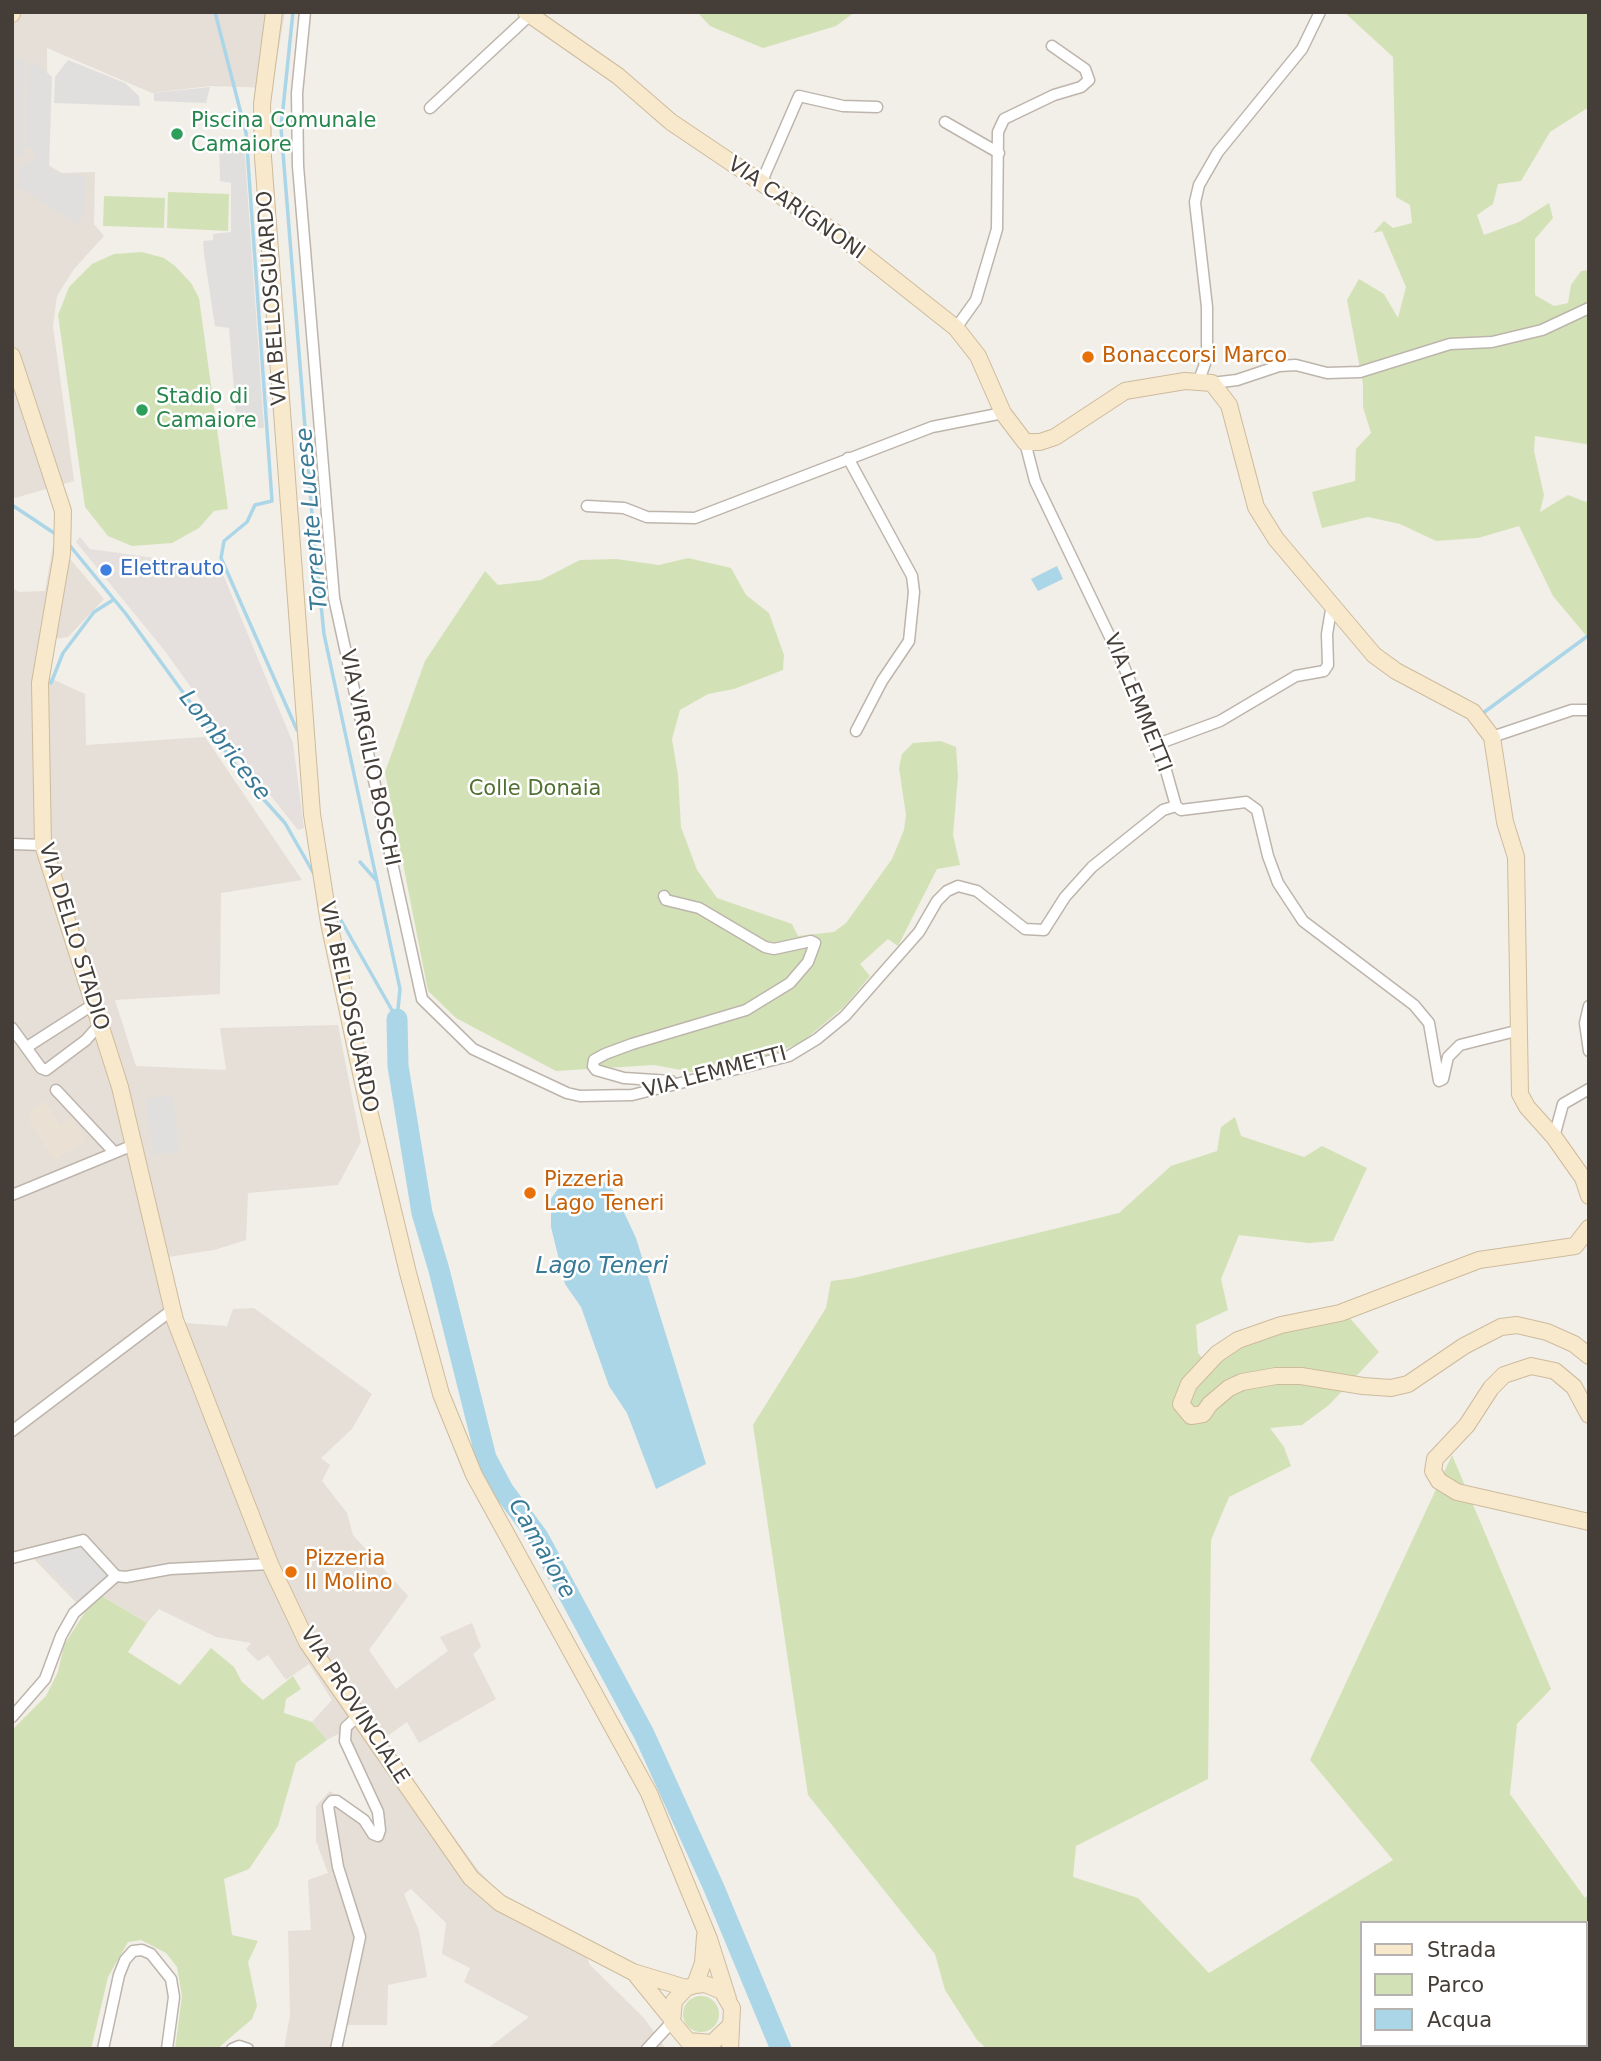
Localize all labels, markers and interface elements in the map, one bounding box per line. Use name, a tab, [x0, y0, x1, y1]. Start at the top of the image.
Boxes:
place label: Piscina Comunale Camaiore	[191, 109, 376, 159]
marker: Piscina Comunale Camaiore	[169, 126, 185, 142]
street label: VIA CARIGNONI	[722, 152, 870, 266]
street label: VIA BELLOSGUARDO	[253, 190, 293, 406]
place label: Bonaccorsi Marco	[1102, 344, 1287, 370]
marker: Bonaccorsi Marco	[1080, 349, 1096, 365]
place label: Stadio di Camaiore	[156, 385, 257, 435]
marker: Stadio di Camaiore	[134, 402, 150, 418]
water label: Torrente Lucese	[291, 426, 335, 612]
place label: Elettrauto	[120, 557, 224, 583]
marker: Elettrauto	[98, 562, 114, 578]
street label: VIA LEMMETTI	[1098, 630, 1176, 776]
street label: VIA VIRGILIO BOSCHI	[334, 647, 404, 869]
water label: Lombricese	[172, 685, 276, 807]
park label: Colle Donaia	[469, 777, 601, 803]
street label: VIA DELLO STADIO	[32, 840, 114, 1034]
street label: VIA BELLOSGUARDO	[313, 899, 383, 1115]
street label: VIA LEMMETTI	[640, 1042, 790, 1104]
place label: Pizzeria Lago Teneri	[544, 1168, 664, 1218]
marker: Pizzeria Lago Teneri	[522, 1185, 538, 1201]
water label: Lago Teneri	[536, 1253, 668, 1281]
water label: Camaiore	[501, 1494, 581, 1604]
place label: Pizzeria Il Molino	[305, 1547, 392, 1597]
marker: Pizzeria Il Molino	[283, 1564, 299, 1580]
street label: VIA PROVINCIALE	[294, 1623, 414, 1789]
legend	[1360, 1921, 1587, 2047]
text: Strada	[1427, 1938, 1496, 1962]
text: Parco	[1427, 1973, 1484, 1997]
text: Acqua	[1427, 2008, 1492, 2032]

